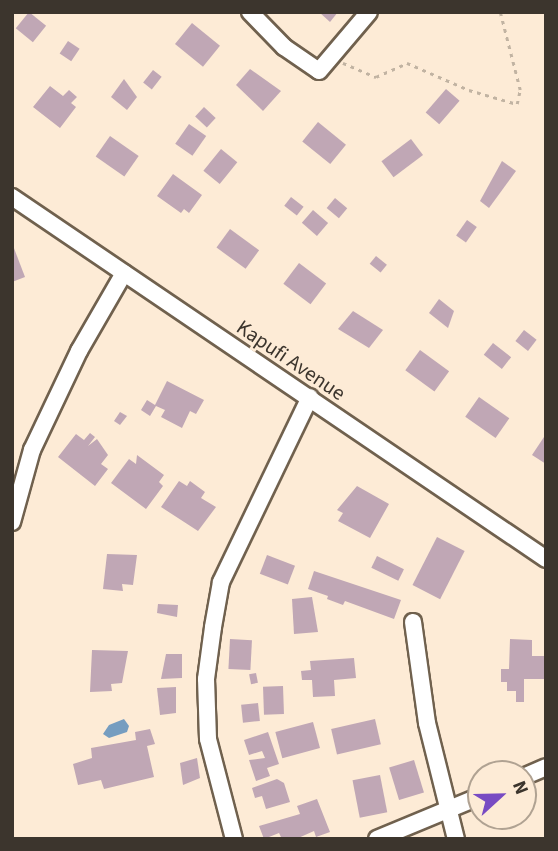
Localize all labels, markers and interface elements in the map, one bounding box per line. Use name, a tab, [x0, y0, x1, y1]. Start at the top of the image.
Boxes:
street label: Kapufi Avenue	[232, 314, 350, 406]
north arrow	[467, 760, 537, 830]
text: N	[505, 777, 535, 799]

